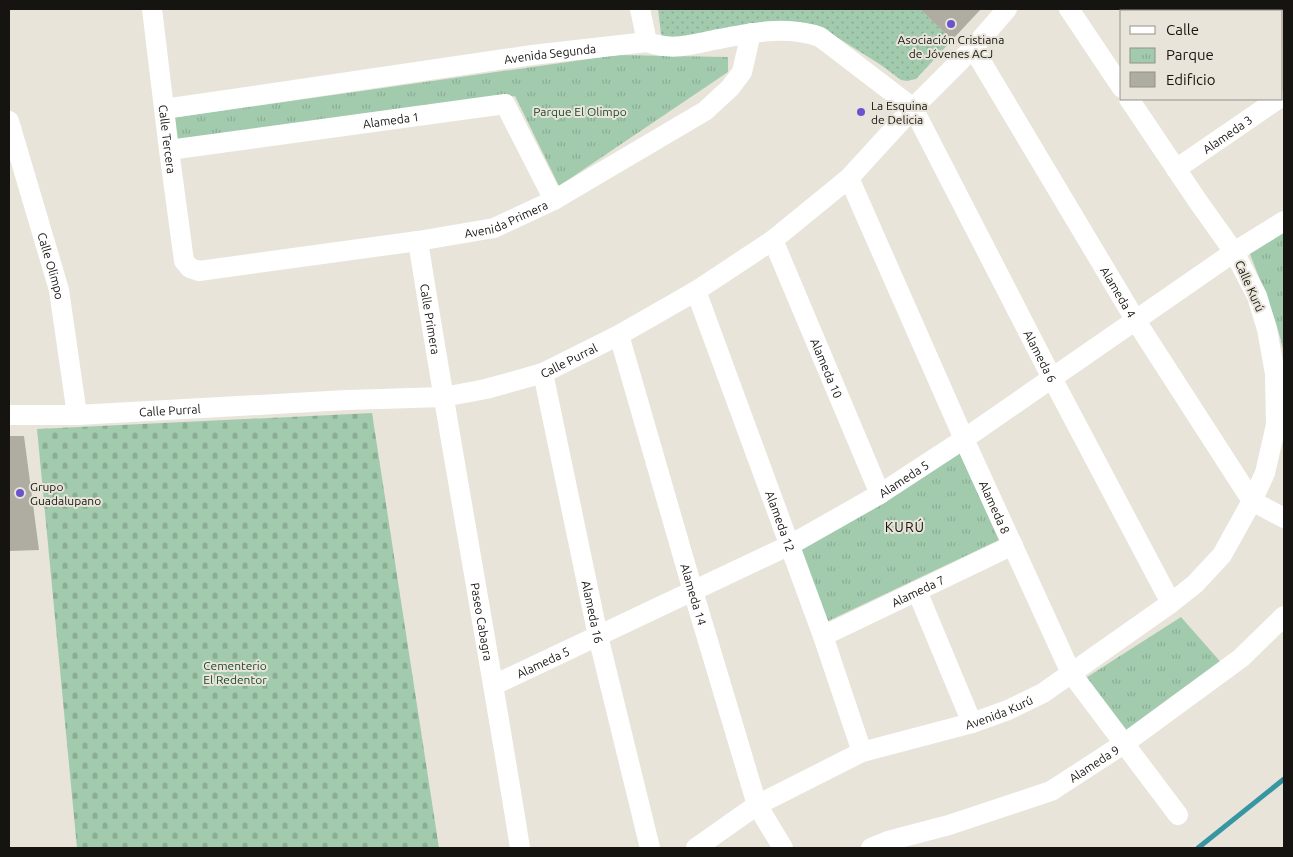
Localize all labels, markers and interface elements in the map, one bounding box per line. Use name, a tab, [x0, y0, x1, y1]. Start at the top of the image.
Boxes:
legend	[1120, 10, 1283, 100]
marker: Asociación Cristiana de Jóvenes ACJ	[945, 18, 957, 30]
text: Calle	[1166, 21, 1199, 38]
place label: Asociación Cristiana de Jóvenes ACJ	[898, 33, 1004, 60]
street label: Avenida Segunda	[503, 41, 597, 66]
text: Parque	[1166, 46, 1214, 63]
text: Edificio	[1166, 71, 1215, 88]
place label: La Esquina de Delicia	[871, 99, 928, 126]
street label: Calle Tercera	[157, 104, 179, 174]
park label: Parque El Olimpo	[533, 105, 627, 118]
marker: La Esquina de Delicia	[855, 106, 867, 118]
street label: Alameda 1	[362, 109, 420, 130]
street label: Alameda 3	[1200, 112, 1254, 155]
street label: Avenida Primera	[463, 197, 550, 239]
street label: Calle Olimpo	[36, 231, 67, 300]
street label: Calle Kurú	[1233, 258, 1267, 314]
street label: Alameda 4	[1098, 264, 1139, 320]
street label: Calle Primera	[418, 283, 443, 355]
street label: Alameda 6	[1022, 328, 1060, 384]
street label: Alameda 10	[809, 336, 845, 400]
street label: Calle Purral	[538, 341, 599, 380]
street label: Calle Purral	[139, 402, 201, 418]
street label: Alameda 5	[876, 458, 931, 500]
street label: Alameda 8	[977, 478, 1013, 536]
place label: Grupo Guadalupano	[30, 480, 101, 507]
marker: Grupo Guadalupano	[14, 487, 26, 499]
street label: Alameda 12	[764, 489, 798, 553]
district label: KURÚ	[885, 518, 925, 535]
street label: Alameda 14	[679, 562, 709, 627]
street label: Alameda 7	[889, 572, 946, 609]
street label: Alameda 16	[580, 579, 606, 645]
street label: Paseo Cabagra	[469, 581, 495, 662]
street label: Alameda 5	[514, 644, 571, 680]
park label: Cementerio El Redentor	[203, 659, 267, 686]
street label: Avenida Kurú	[964, 693, 1035, 731]
street label: Alameda 9	[1066, 742, 1121, 784]

